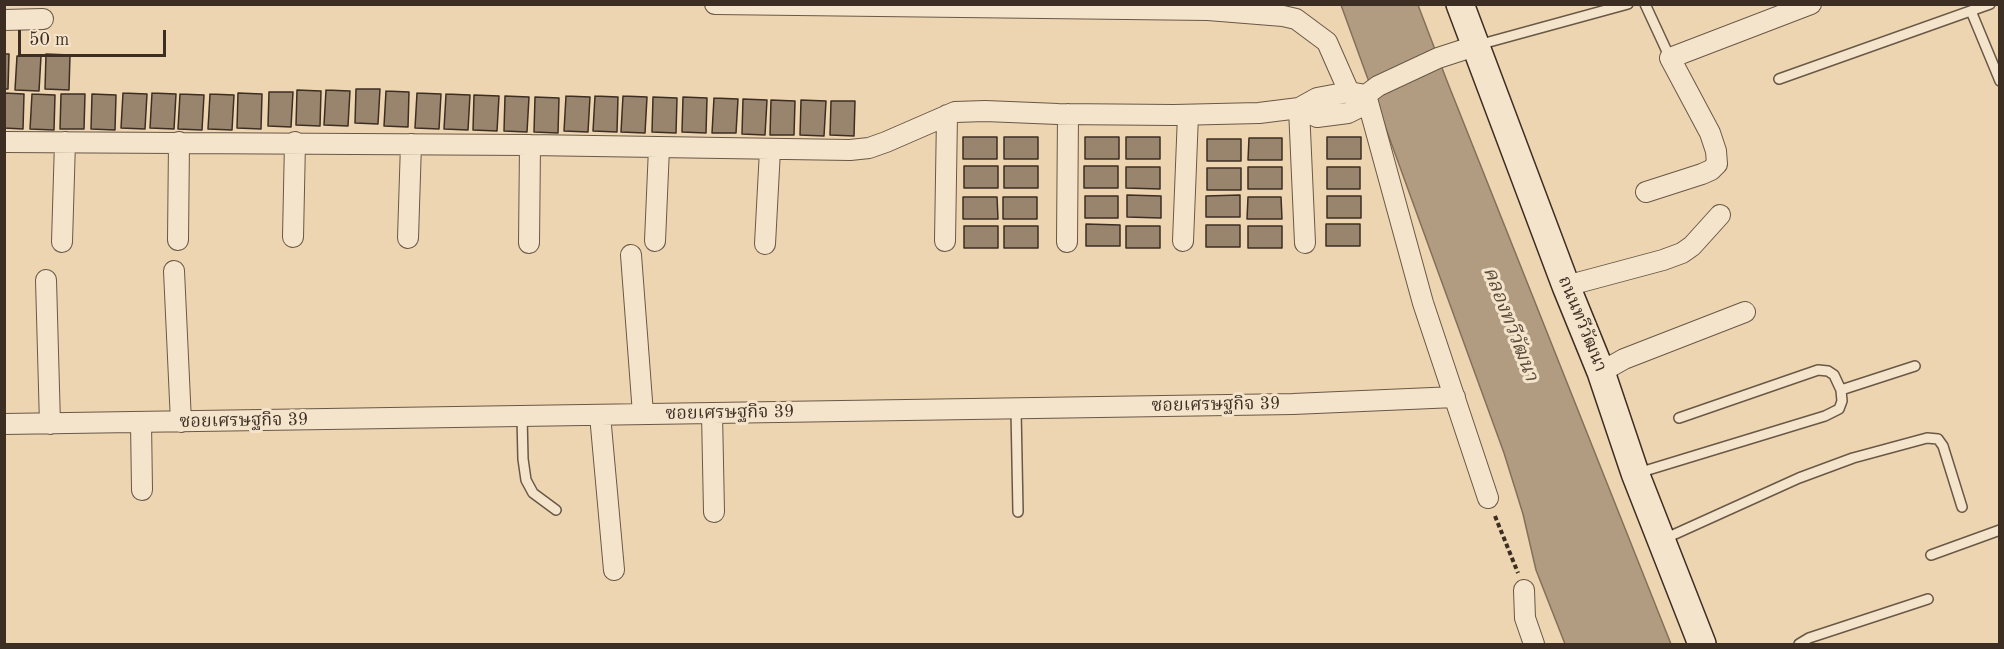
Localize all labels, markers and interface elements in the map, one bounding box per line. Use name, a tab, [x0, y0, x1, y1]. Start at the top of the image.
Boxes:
scale bar	[21, 18, 170, 56]
text: 50 m	[29, 31, 69, 49]
water label: คลองทวีวัฒนา	[1477, 263, 1543, 385]
street label: ถนนทวีวัฒนา	[1553, 273, 1611, 375]
street label: ซอยเศรษฐกิจ 39	[1151, 393, 1281, 417]
street label: ซอยเศรษฐกิจ 39	[665, 401, 795, 425]
street label: ซอยเศรษฐกิจ 39	[179, 409, 309, 433]

